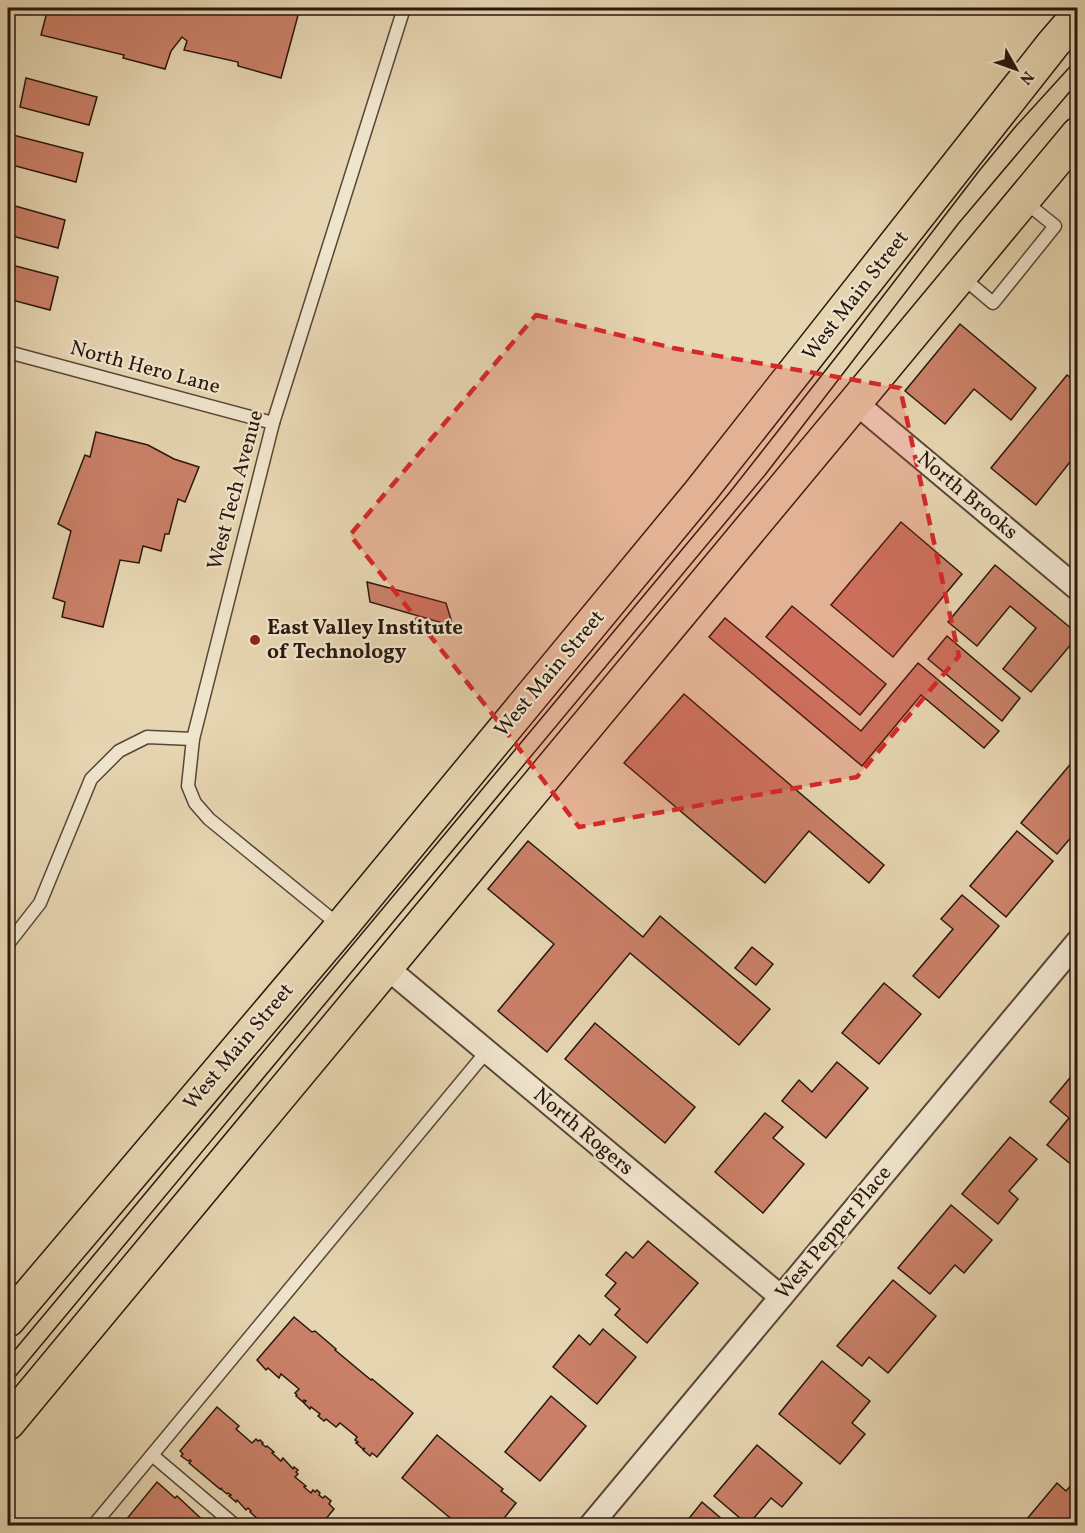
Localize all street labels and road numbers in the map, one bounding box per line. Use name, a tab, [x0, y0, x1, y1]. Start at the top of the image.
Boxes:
street label: West Main Street	[796, 225, 916, 367]
street label: North Hero Lane	[67, 334, 223, 402]
street label: West Tech Avenue	[201, 407, 271, 573]
street label: North Brooks	[910, 445, 1024, 547]
street label: West Main Street	[488, 604, 612, 744]
street label: West Main Street	[177, 977, 301, 1117]
street label: North Rogers	[526, 1081, 640, 1183]
street label: West Pepper Place	[769, 1160, 899, 1306]

